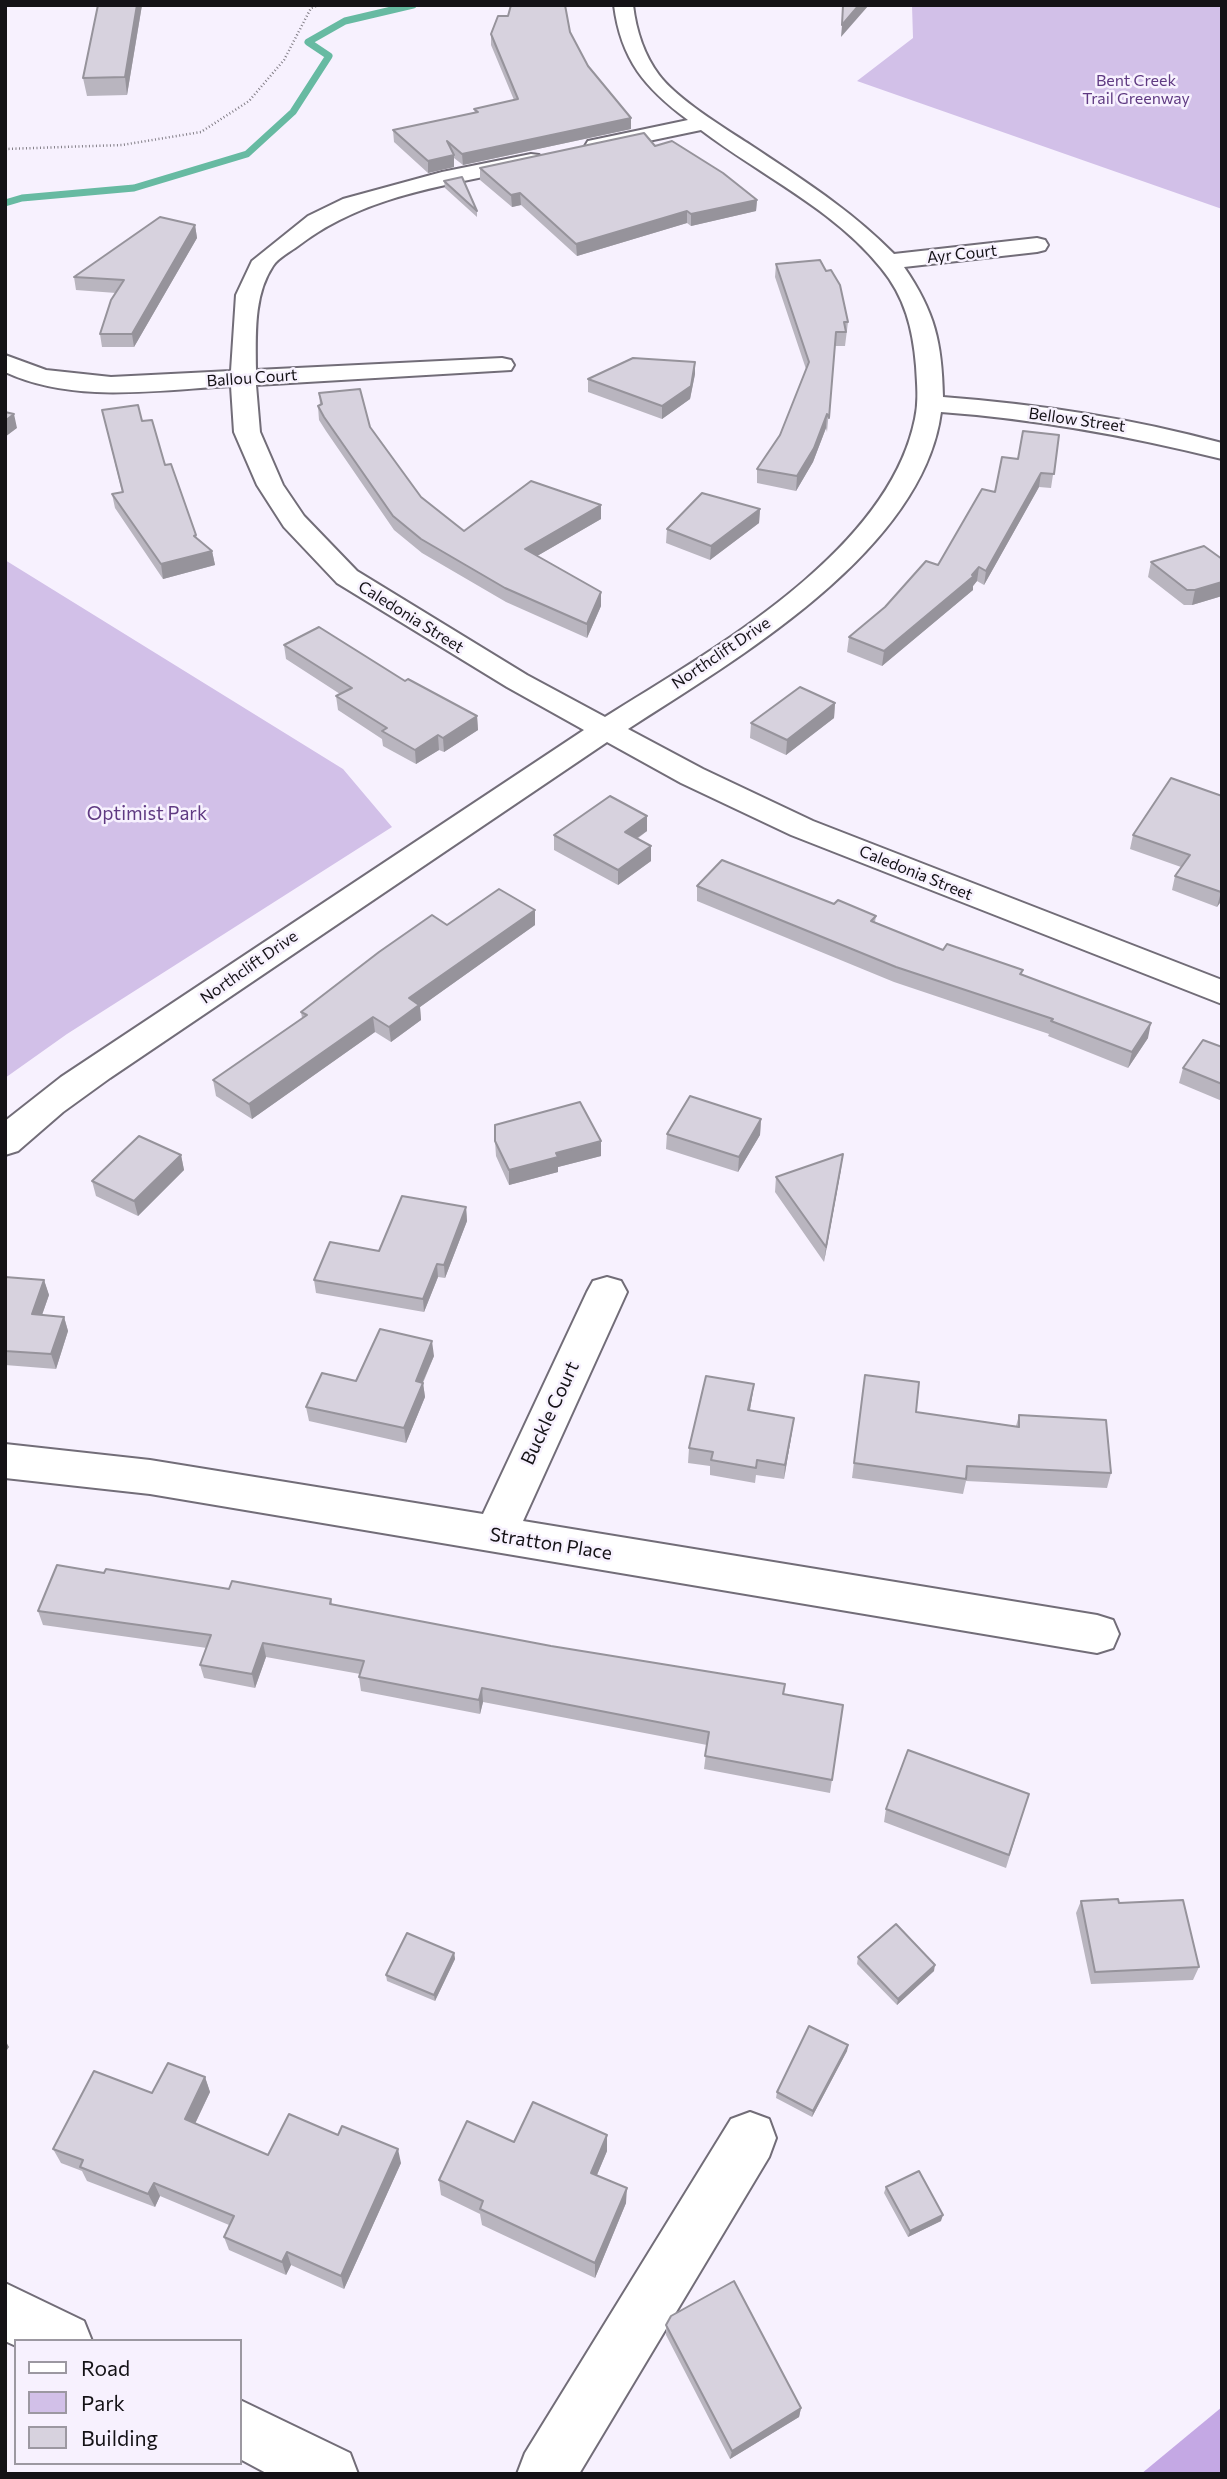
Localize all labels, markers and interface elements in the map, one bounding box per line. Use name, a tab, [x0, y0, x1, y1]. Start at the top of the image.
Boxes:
park label: Bent Creek Trail Greenway	[1082, 71, 1190, 109]
street label: Ayr Court	[926, 241, 998, 267]
street label: Ballou Court	[206, 365, 298, 391]
street label: Bellow Street	[1028, 404, 1126, 436]
street label: Caledonia Street	[355, 577, 467, 657]
street label: Northclift Drive	[668, 613, 774, 693]
park label: Optimist Park	[87, 803, 207, 825]
street label: Caledonia Street	[857, 842, 975, 904]
street label: Northclift Drive	[197, 926, 301, 1008]
street label: Buckle Court	[516, 1358, 584, 1468]
street label: Stratton Place	[488, 1523, 614, 1565]
legend	[14, 2339, 242, 2465]
text: Road	[81, 2355, 130, 2380]
text: Park	[81, 2390, 125, 2415]
text: Building	[81, 2425, 158, 2450]

